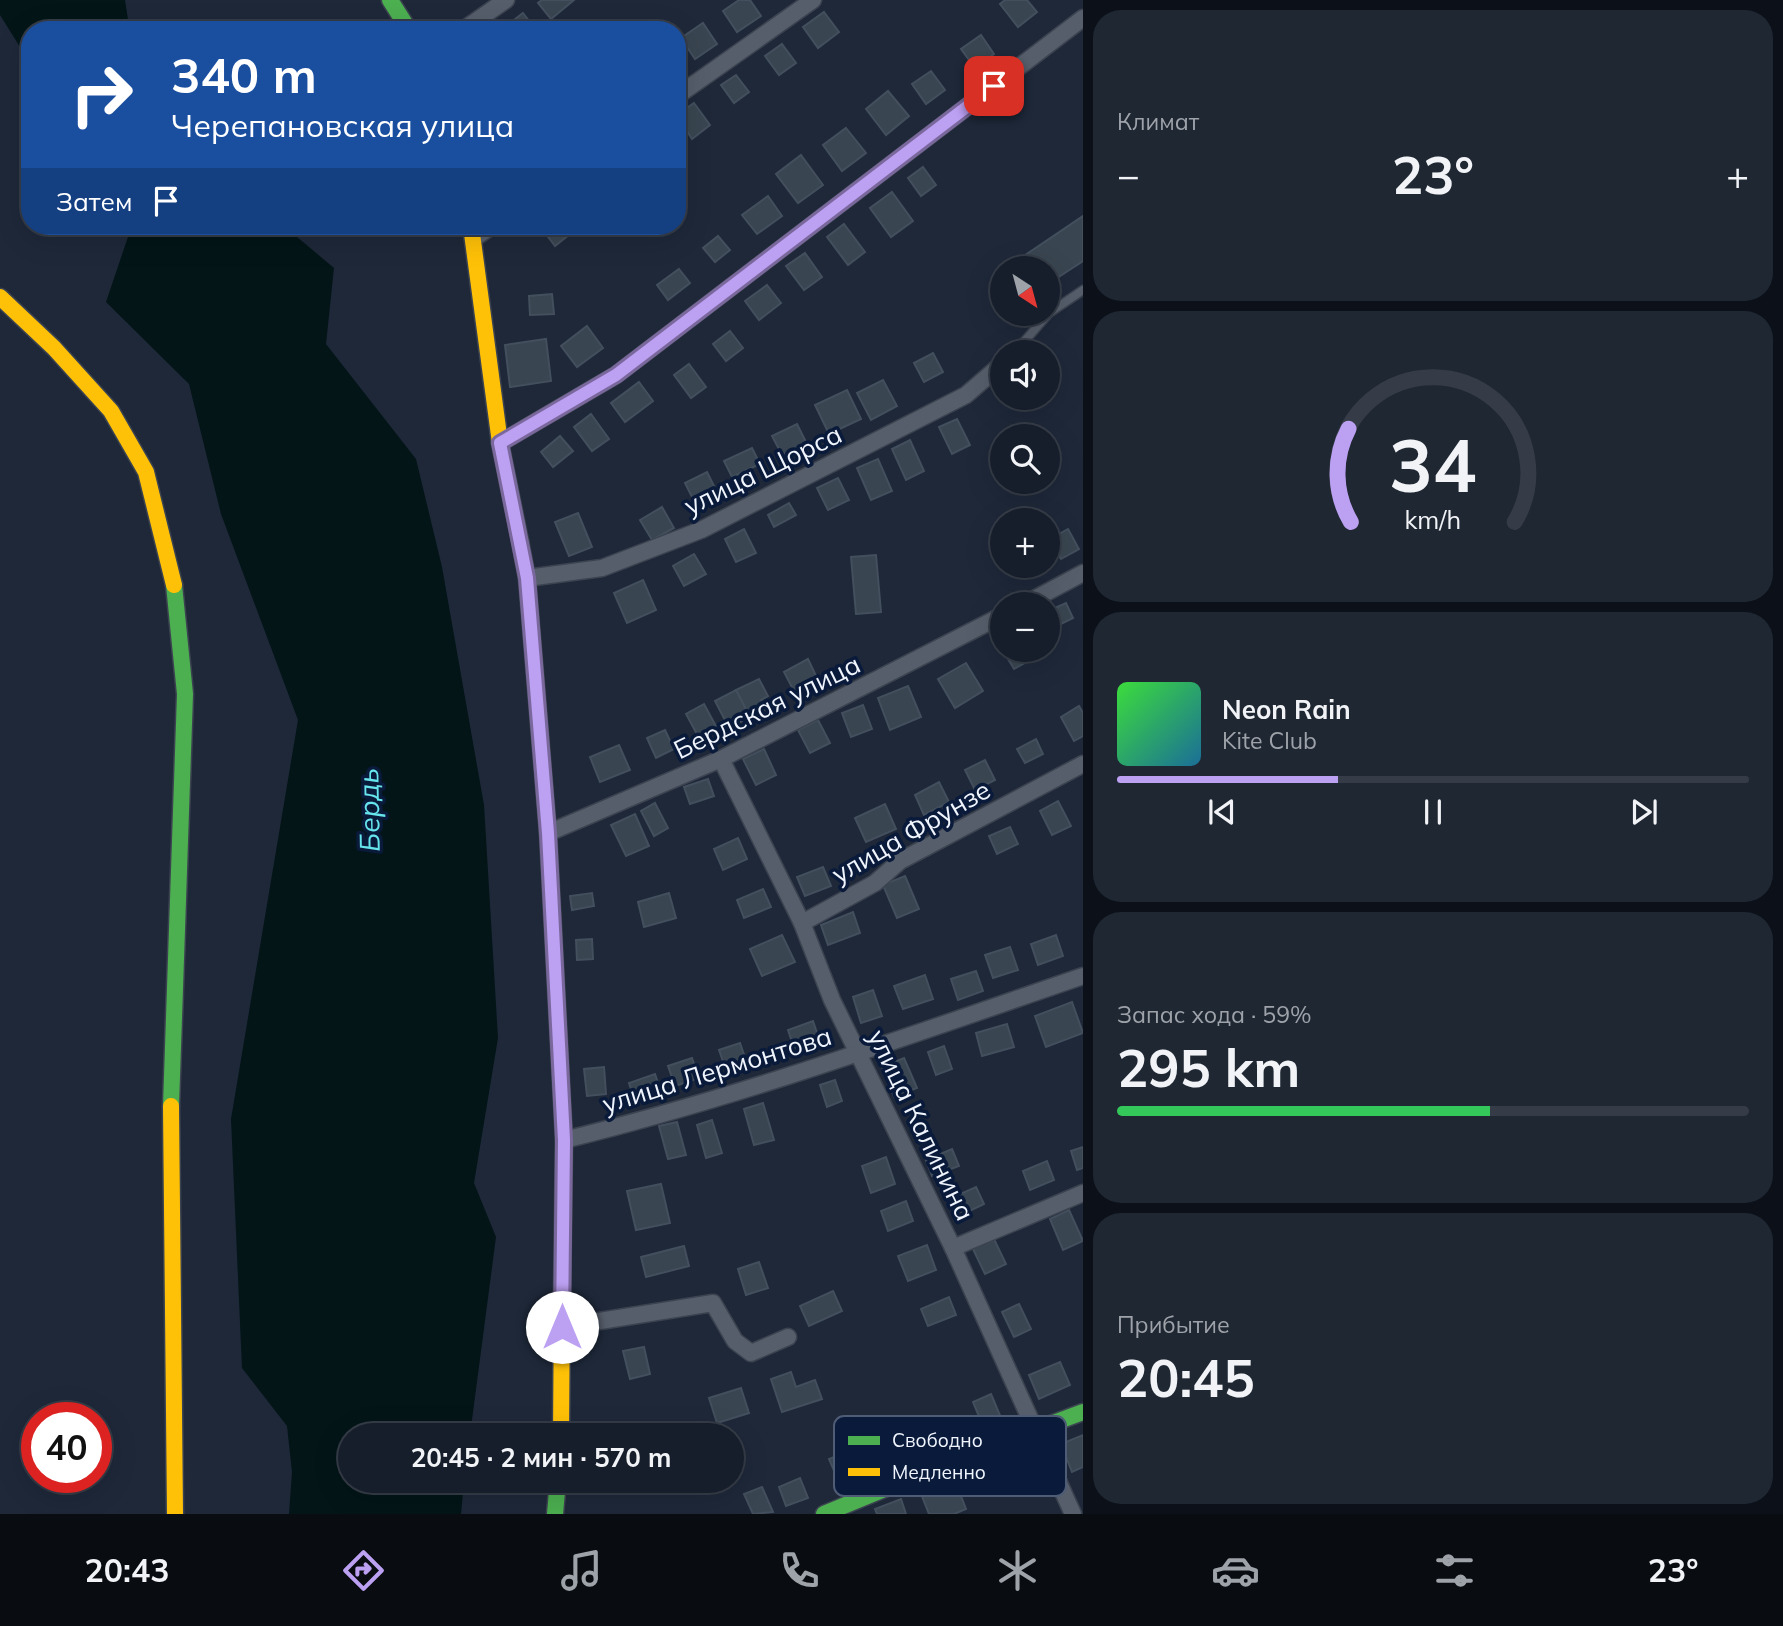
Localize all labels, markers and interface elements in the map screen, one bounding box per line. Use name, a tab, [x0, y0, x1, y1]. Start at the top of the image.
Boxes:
text: 340 m	[171, 44, 317, 105]
icon: right	[56, 49, 147, 140]
pin	[964, 56, 1024, 116]
icon: arrive	[975, 67, 1013, 105]
text: Черепановская улица	[171, 105, 514, 145]
text: Климат	[1117, 107, 1199, 136]
text: 23°	[1392, 142, 1474, 207]
text: −	[1117, 151, 1140, 199]
text: +	[1726, 151, 1749, 199]
icon: arrive	[147, 182, 185, 220]
text: Затем	[56, 185, 133, 218]
north arrow	[990, 256, 1060, 326]
map controls	[990, 256, 1060, 662]
button: sound	[990, 340, 1060, 410]
street label: улица Щорса	[678, 417, 847, 522]
text: 34	[1389, 420, 1477, 511]
button: search	[990, 424, 1060, 494]
text: km/h	[1405, 504, 1461, 535]
button: +	[990, 508, 1060, 578]
button: −	[990, 592, 1060, 662]
street label: Бердская улица	[668, 647, 865, 766]
text: Neon Rain	[1222, 693, 1351, 726]
text: Kite Club	[1222, 726, 1317, 755]
water label: Бердь	[350, 768, 387, 852]
street label: улица Фрунзе	[825, 773, 996, 890]
icon: previous	[1203, 793, 1241, 831]
icon: pause	[1414, 793, 1452, 831]
icon: next	[1625, 793, 1663, 831]
text: Запас хода · 59%	[1117, 1000, 1312, 1029]
street label: улица Лермонтова	[598, 1019, 836, 1120]
street label: улица Калинина	[861, 1024, 982, 1226]
text: 295 km	[1117, 1035, 1300, 1100]
position arrow	[525, 1290, 599, 1364]
text: Прибытие	[1117, 1310, 1230, 1339]
text: 20:45	[1117, 1345, 1255, 1410]
speed limit sign: 40	[21, 1402, 112, 1493]
legend	[834, 1416, 1066, 1496]
text: Свободно	[892, 1428, 983, 1452]
text: 20:45 · 2 мин · 570 m	[411, 1441, 671, 1474]
text: Медленно	[892, 1460, 986, 1484]
icon: directions	[339, 1546, 388, 1595]
icon: music	[557, 1546, 606, 1595]
icon: phone	[775, 1546, 824, 1595]
icon: climate	[993, 1546, 1042, 1595]
icon: car	[1211, 1546, 1260, 1595]
icon: filters	[1430, 1546, 1479, 1595]
text: 20:43	[85, 1550, 169, 1590]
text: 23°	[1648, 1550, 1698, 1590]

